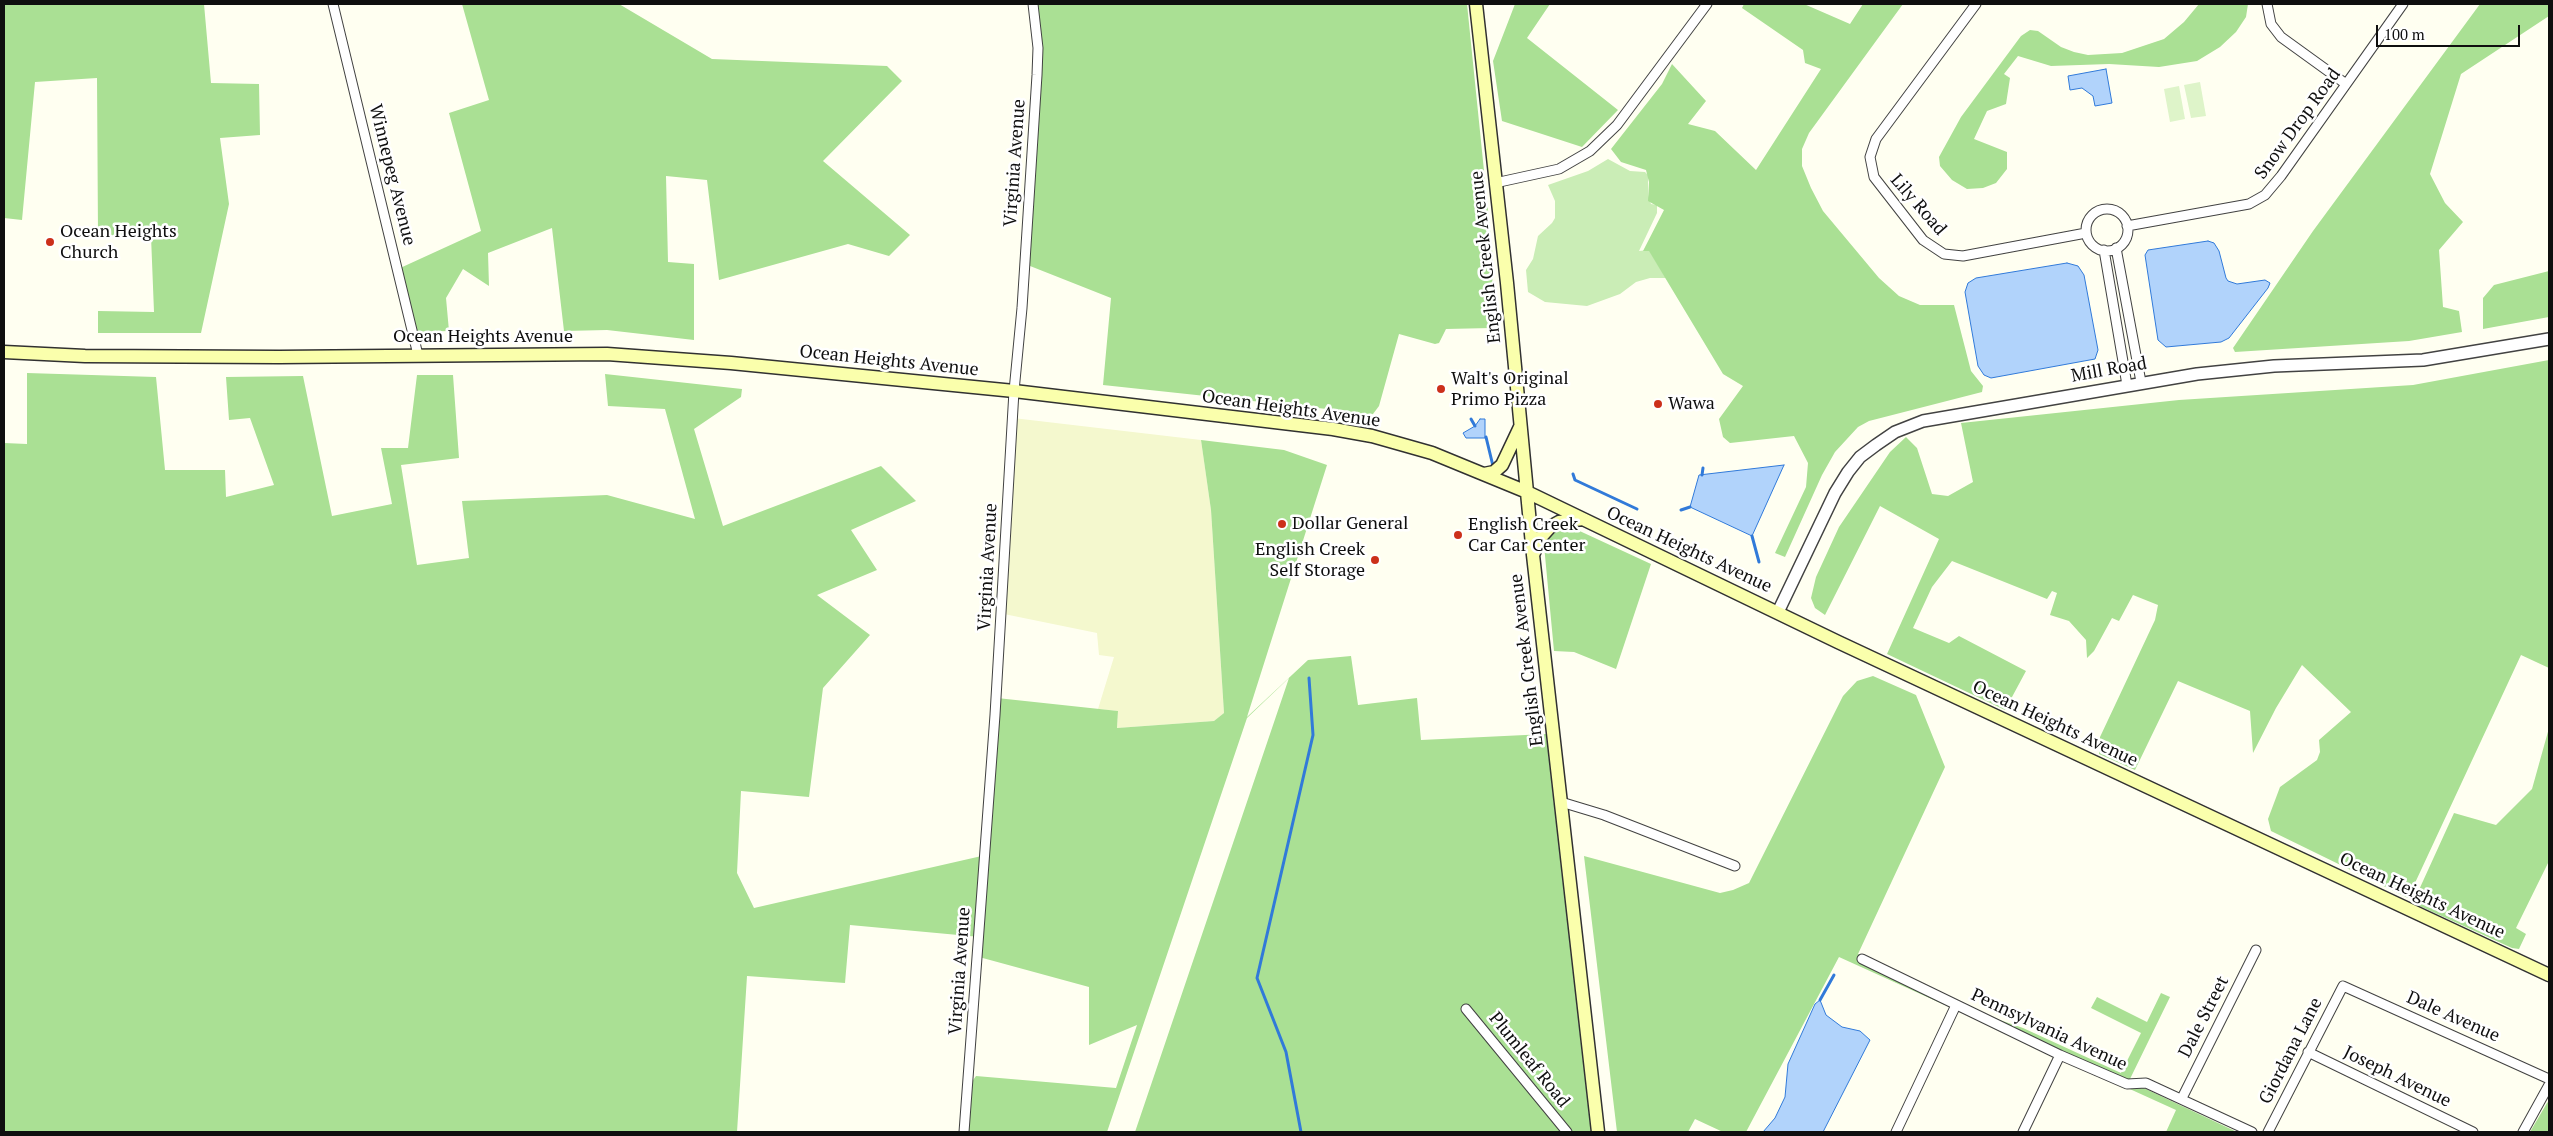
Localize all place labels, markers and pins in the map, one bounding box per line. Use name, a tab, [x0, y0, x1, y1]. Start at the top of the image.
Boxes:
place label: Ocean Heights Church	[60, 221, 177, 264]
marker: Ocean Heights Church	[44, 236, 56, 248]
place label: Walt's Original Primo Pizza	[1451, 368, 1569, 410]
marker: Walt's Original Primo Pizza	[1435, 383, 1447, 395]
place label: Wawa	[1668, 393, 1715, 415]
marker: Wawa	[1652, 398, 1664, 410]
place label: Dollar General	[1292, 513, 1409, 535]
place label: English Creek Car Car Center	[1468, 514, 1585, 556]
marker: Dollar General	[1276, 518, 1288, 530]
marker: English Creek Car Car Center	[1452, 529, 1464, 541]
place label: English Creek Self Storage	[1255, 539, 1365, 582]
marker: English Creek Self Storage	[1369, 554, 1381, 566]

